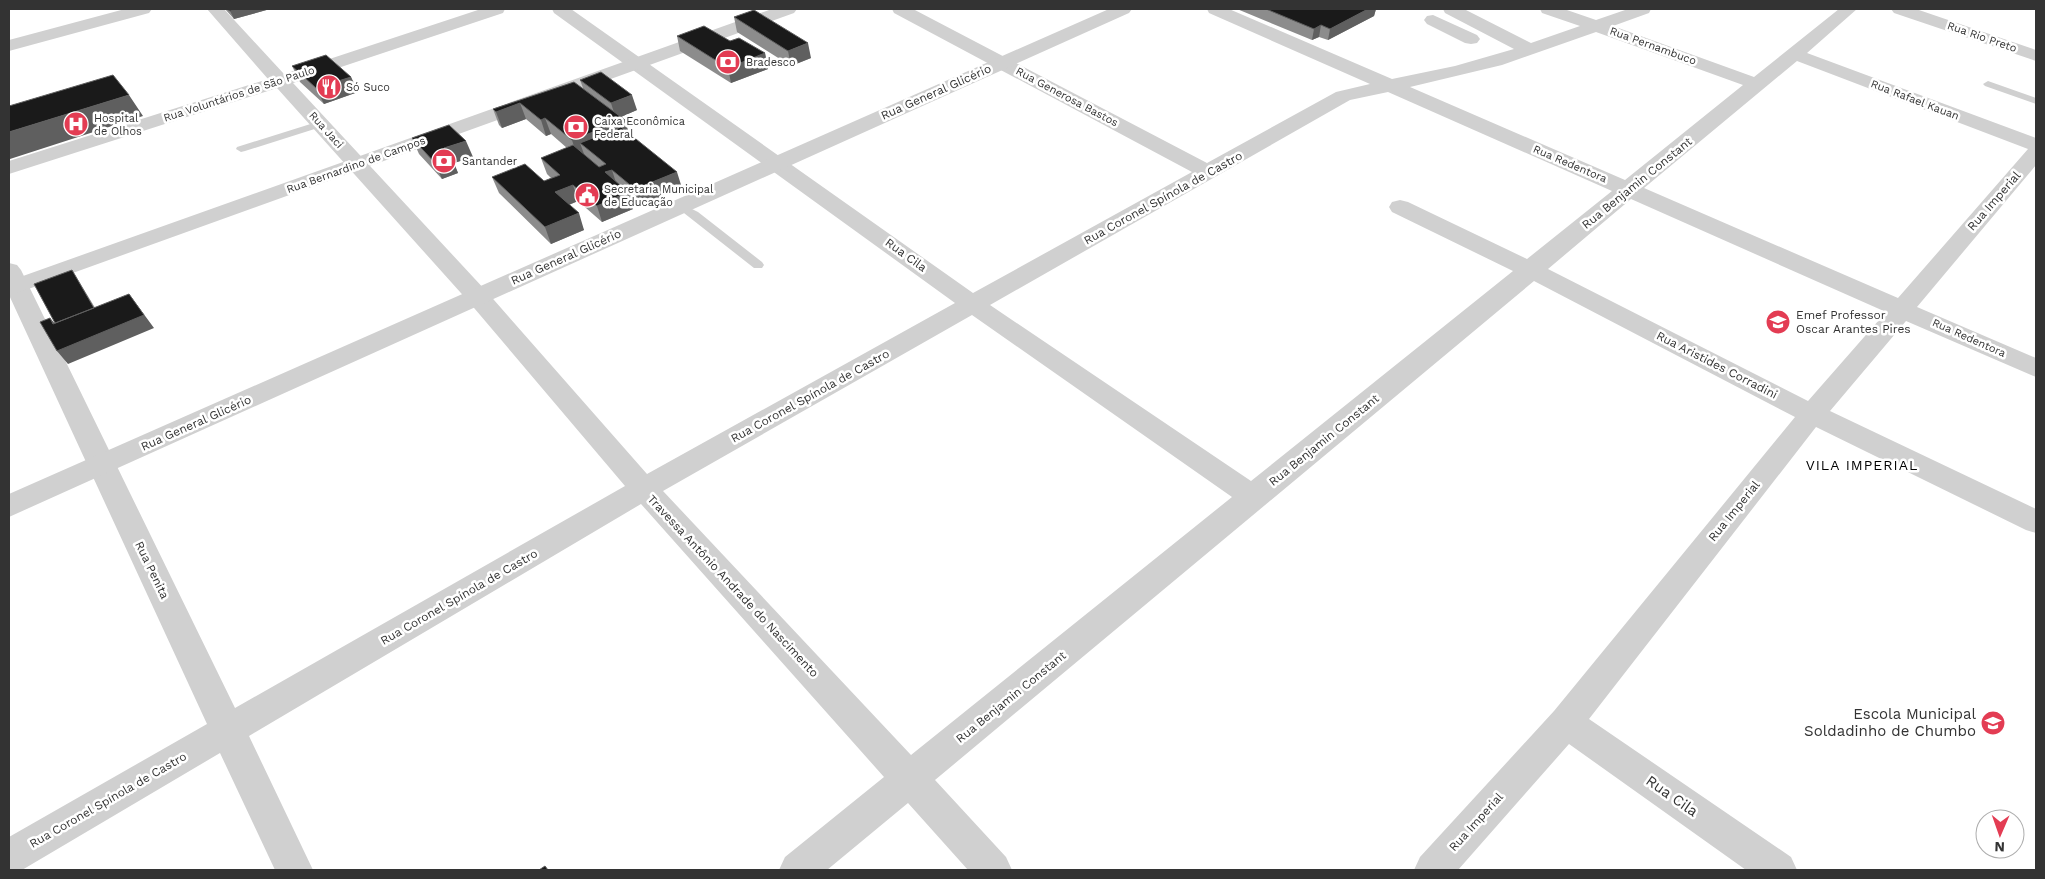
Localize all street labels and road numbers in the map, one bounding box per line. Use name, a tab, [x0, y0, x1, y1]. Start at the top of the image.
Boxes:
street label: Rua Rio Preto	[1946, 19, 2018, 55]
street label: Rua Pernambuco	[1608, 24, 1698, 68]
street label: Rua General Glicério	[879, 61, 993, 123]
street label: Rua Voluntários de São Paulo	[162, 63, 316, 125]
street label: Rua Generosa Bastos	[1014, 65, 1120, 130]
street label: Rua Rafael Kauan	[1869, 77, 1961, 123]
street label: Rua Jaci	[306, 109, 346, 151]
street label: Rua Bernardino de Campos	[285, 134, 427, 196]
street label: Rua Benjamin Constant	[1579, 134, 1695, 232]
street label: Rua Redentora	[1531, 143, 1609, 185]
street label: Rua Coronel Spínola de Castro	[1081, 148, 1245, 248]
street label: Rua Imperial	[1965, 168, 2024, 233]
street label: Rua General Glicério	[509, 226, 623, 288]
street label: Rua Cila	[883, 235, 930, 275]
street label: Rua Redentora	[1930, 316, 2008, 360]
street label: Rua Aristides Corradini	[1654, 328, 1780, 402]
street label: Rua Coronel Spínola de Castro	[728, 346, 892, 446]
street label: Rua Benjamin Constant	[1266, 391, 1382, 489]
street label: Rua General Glicério	[139, 392, 253, 454]
street label: Rua Imperial	[1705, 478, 1763, 544]
street label: Travessa Antônio Andrade do Nascimento	[645, 492, 821, 680]
street label: Rua Penita	[132, 539, 172, 601]
street label: Rua Coronel Spínola de Castro	[378, 546, 540, 648]
street label: Rua Benjamin Constant	[953, 648, 1069, 746]
street label: Rua Coronel Spínola de Castro	[27, 749, 189, 851]
street label: Rua Cila	[1642, 772, 1702, 821]
street label: Rua Imperial	[1446, 790, 1506, 854]

